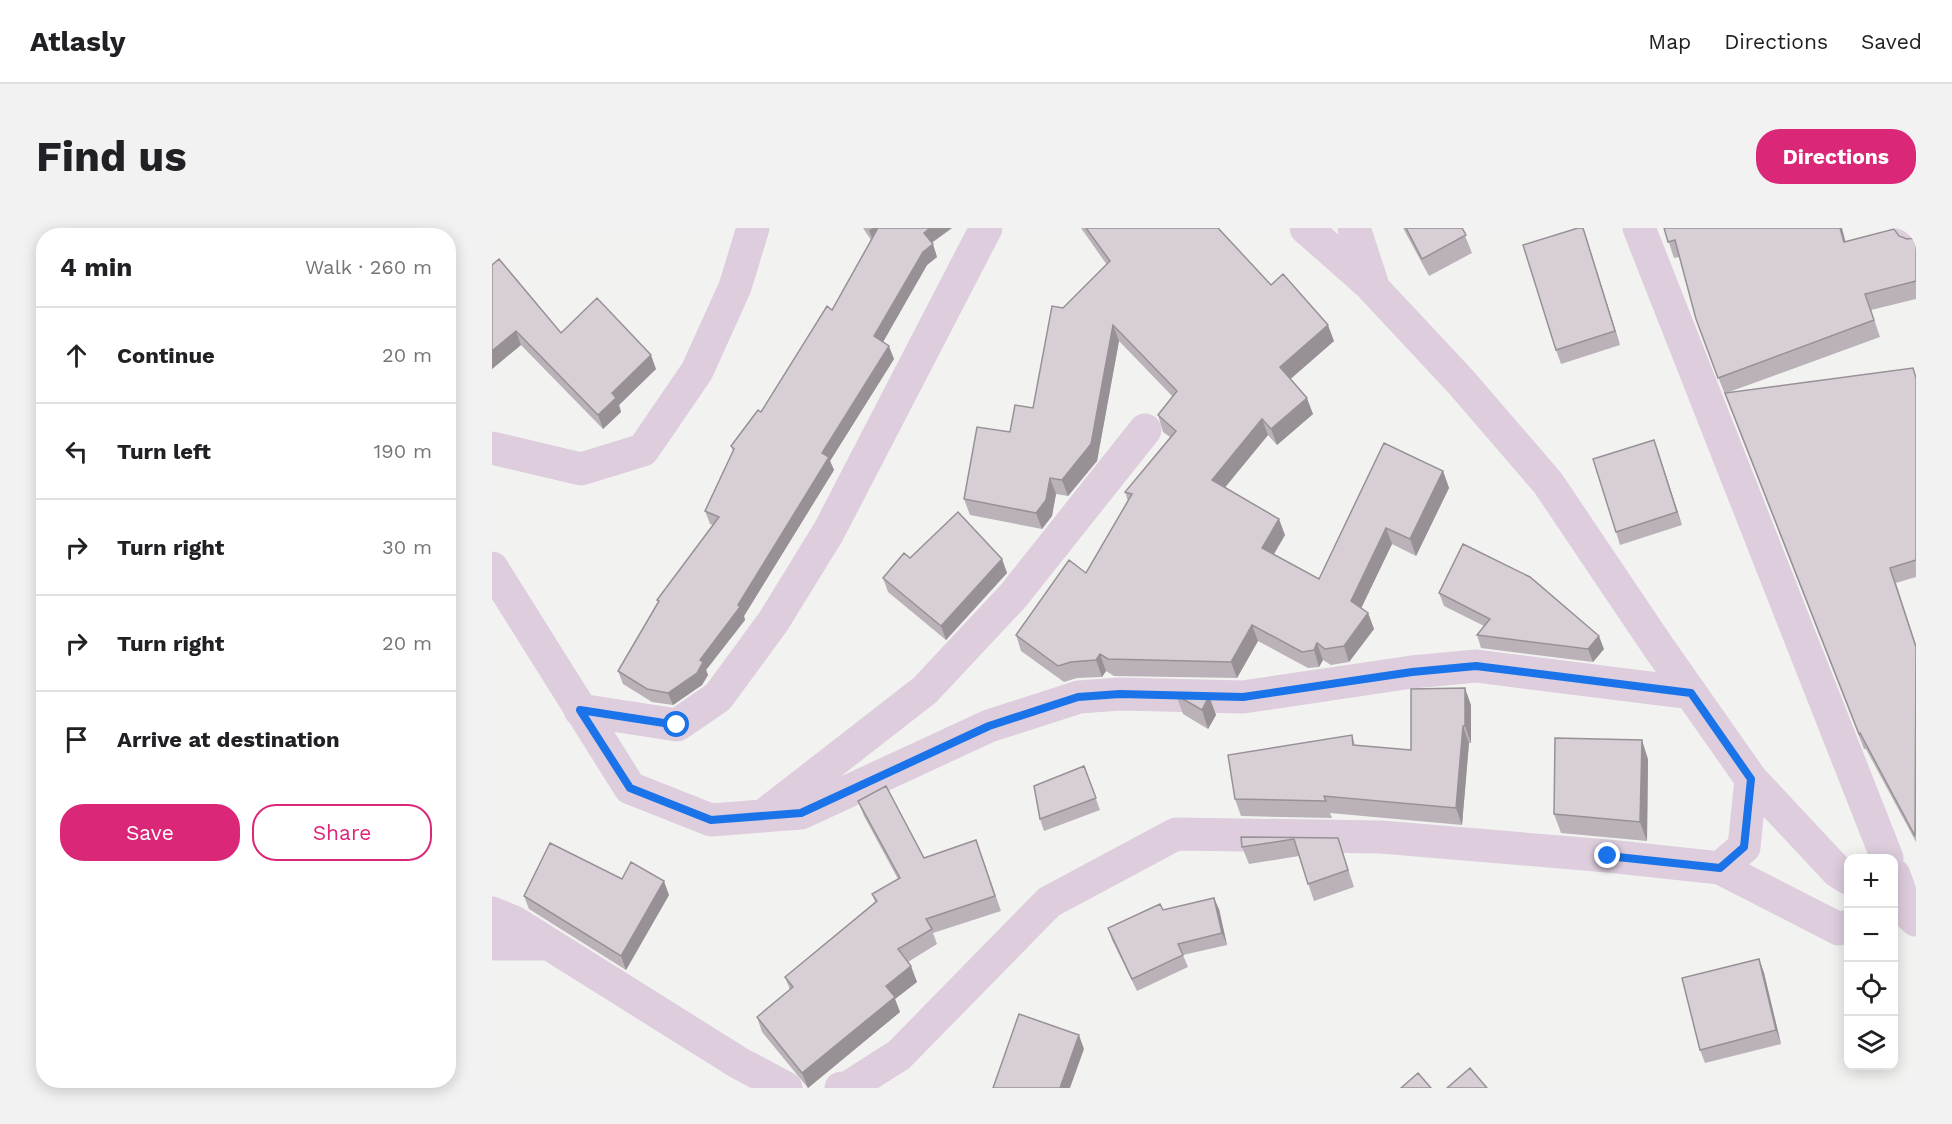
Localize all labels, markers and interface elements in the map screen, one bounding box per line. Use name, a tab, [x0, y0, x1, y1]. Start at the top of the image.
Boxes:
text: Atlasly	[30, 25, 125, 58]
text: Map	[1648, 29, 1691, 54]
text: Directions	[1724, 29, 1828, 54]
text: Saved	[1861, 29, 1922, 54]
button: Directions	[1756, 129, 1916, 184]
text: Find us	[36, 132, 187, 181]
text: 4 min	[60, 252, 132, 282]
text: Walk · 260 m	[305, 255, 432, 279]
icon: ahead	[60, 339, 93, 372]
text: Continue	[117, 343, 215, 368]
text: 20 m	[382, 343, 432, 367]
icon: left	[60, 435, 93, 468]
text: Turn left	[117, 439, 211, 464]
text: 190 m	[374, 439, 432, 463]
icon: right	[60, 531, 93, 564]
text: Turn right	[117, 535, 224, 560]
text: 30 m	[382, 535, 432, 559]
icon: right	[60, 627, 93, 660]
text: Turn right	[117, 631, 224, 656]
text: 20 m	[382, 631, 432, 655]
route start	[663, 711, 689, 737]
icon: arrive	[60, 723, 93, 756]
text: Arrive at destination	[117, 727, 340, 752]
button: Save	[60, 804, 240, 861]
button: Share	[252, 804, 432, 861]
route end	[1594, 842, 1620, 868]
map controls	[1844, 854, 1898, 1070]
button: +	[1844, 854, 1898, 908]
button: −	[1844, 908, 1898, 962]
button: locate	[1844, 962, 1898, 1016]
button: layers	[1844, 1016, 1898, 1070]

